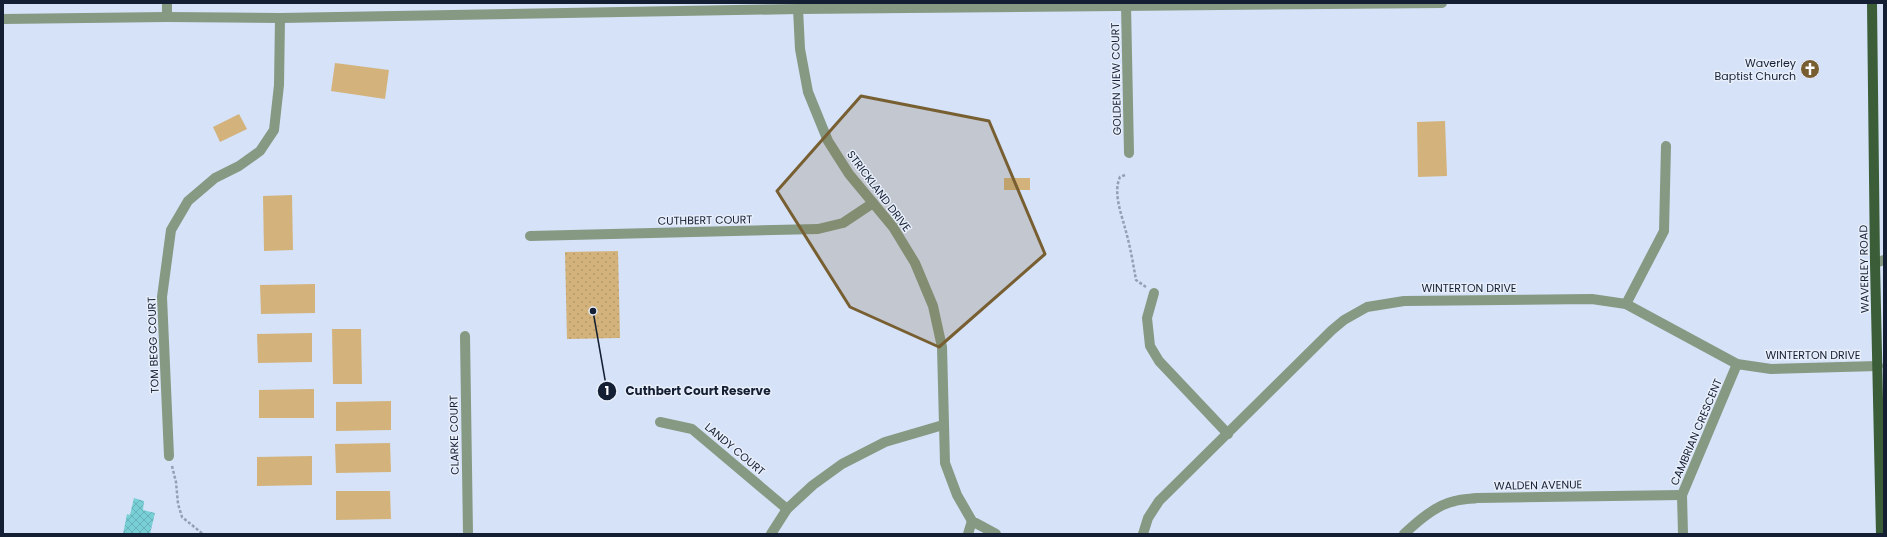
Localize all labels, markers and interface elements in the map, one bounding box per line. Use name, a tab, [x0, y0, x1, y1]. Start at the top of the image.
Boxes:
street label: GOLDEN VIEW COURT	[1107, 22, 1125, 135]
place label: Waverley Baptist Church	[1715, 55, 1797, 84]
church icon: Waverley Baptist Church	[1799, 58, 1821, 80]
street label: STRICKLAND DRIVE	[843, 147, 915, 235]
street label: CUTHBERT COURT	[658, 211, 752, 229]
street label: WAVERLEY ROAD	[1855, 225, 1873, 313]
street label: WINTERTON DRIVE	[1422, 280, 1516, 296]
street label: TOM BEGG COURT	[143, 296, 163, 394]
street label: WINTERTON DRIVE	[1766, 347, 1860, 363]
street label: CAMBRIAN CRESCENT	[1666, 376, 1726, 488]
callout: Cuthbert Court Reserve	[597, 379, 778, 403]
text: 1	[605, 382, 609, 399]
text: Cuthbert Court Reserve	[625, 382, 771, 399]
street label: CLARKE COURT	[445, 395, 463, 475]
street label: LANDY COURT	[701, 419, 769, 479]
street label: WALDEN AVENUE	[1494, 476, 1582, 494]

